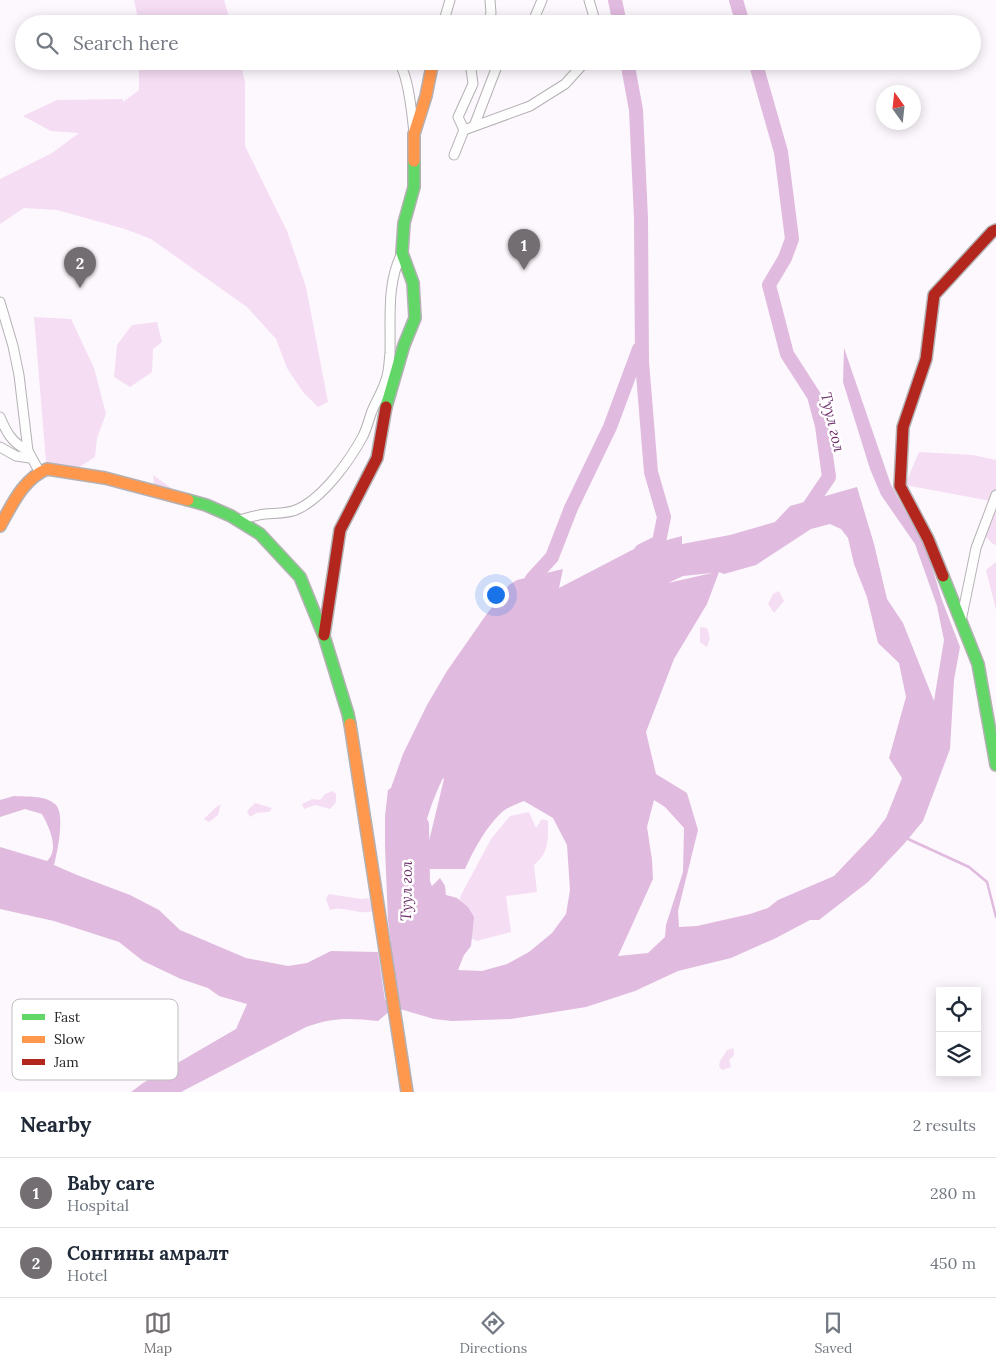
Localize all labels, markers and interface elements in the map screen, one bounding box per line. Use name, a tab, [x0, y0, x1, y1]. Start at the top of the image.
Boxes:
search box	[15, 15, 981, 70]
icon: search	[33, 29, 61, 57]
text: Search here	[73, 31, 179, 55]
north arrow	[876, 85, 921, 130]
pin: 1	[508, 229, 540, 270]
pin: 2	[64, 247, 96, 288]
water label: Туул гол	[817, 390, 849, 454]
your location	[483, 582, 509, 608]
water label: Туул гол	[396, 860, 416, 921]
map controls	[936, 987, 981, 1077]
button: locate	[936, 987, 981, 1032]
legend	[12, 999, 178, 1080]
text: Fast	[54, 1008, 81, 1026]
text: Slow	[54, 1030, 86, 1048]
button: layers	[936, 1032, 981, 1077]
text: Jam	[53, 1053, 79, 1071]
text: Nearby	[20, 1111, 91, 1138]
text: 2 results	[913, 1115, 976, 1135]
text: Baby care	[67, 1171, 155, 1195]
text: 1	[33, 1183, 39, 1203]
text: 280 m	[930, 1183, 976, 1203]
text: Hospital	[67, 1195, 129, 1215]
text: Сонгины амралт	[67, 1241, 229, 1265]
text: 2	[32, 1253, 40, 1273]
text: 450 m	[930, 1253, 976, 1273]
text: Hotel	[67, 1265, 108, 1285]
tab: Map	[144, 1309, 172, 1357]
tab: Directions	[459, 1309, 527, 1357]
tab: Saved	[814, 1309, 852, 1357]

